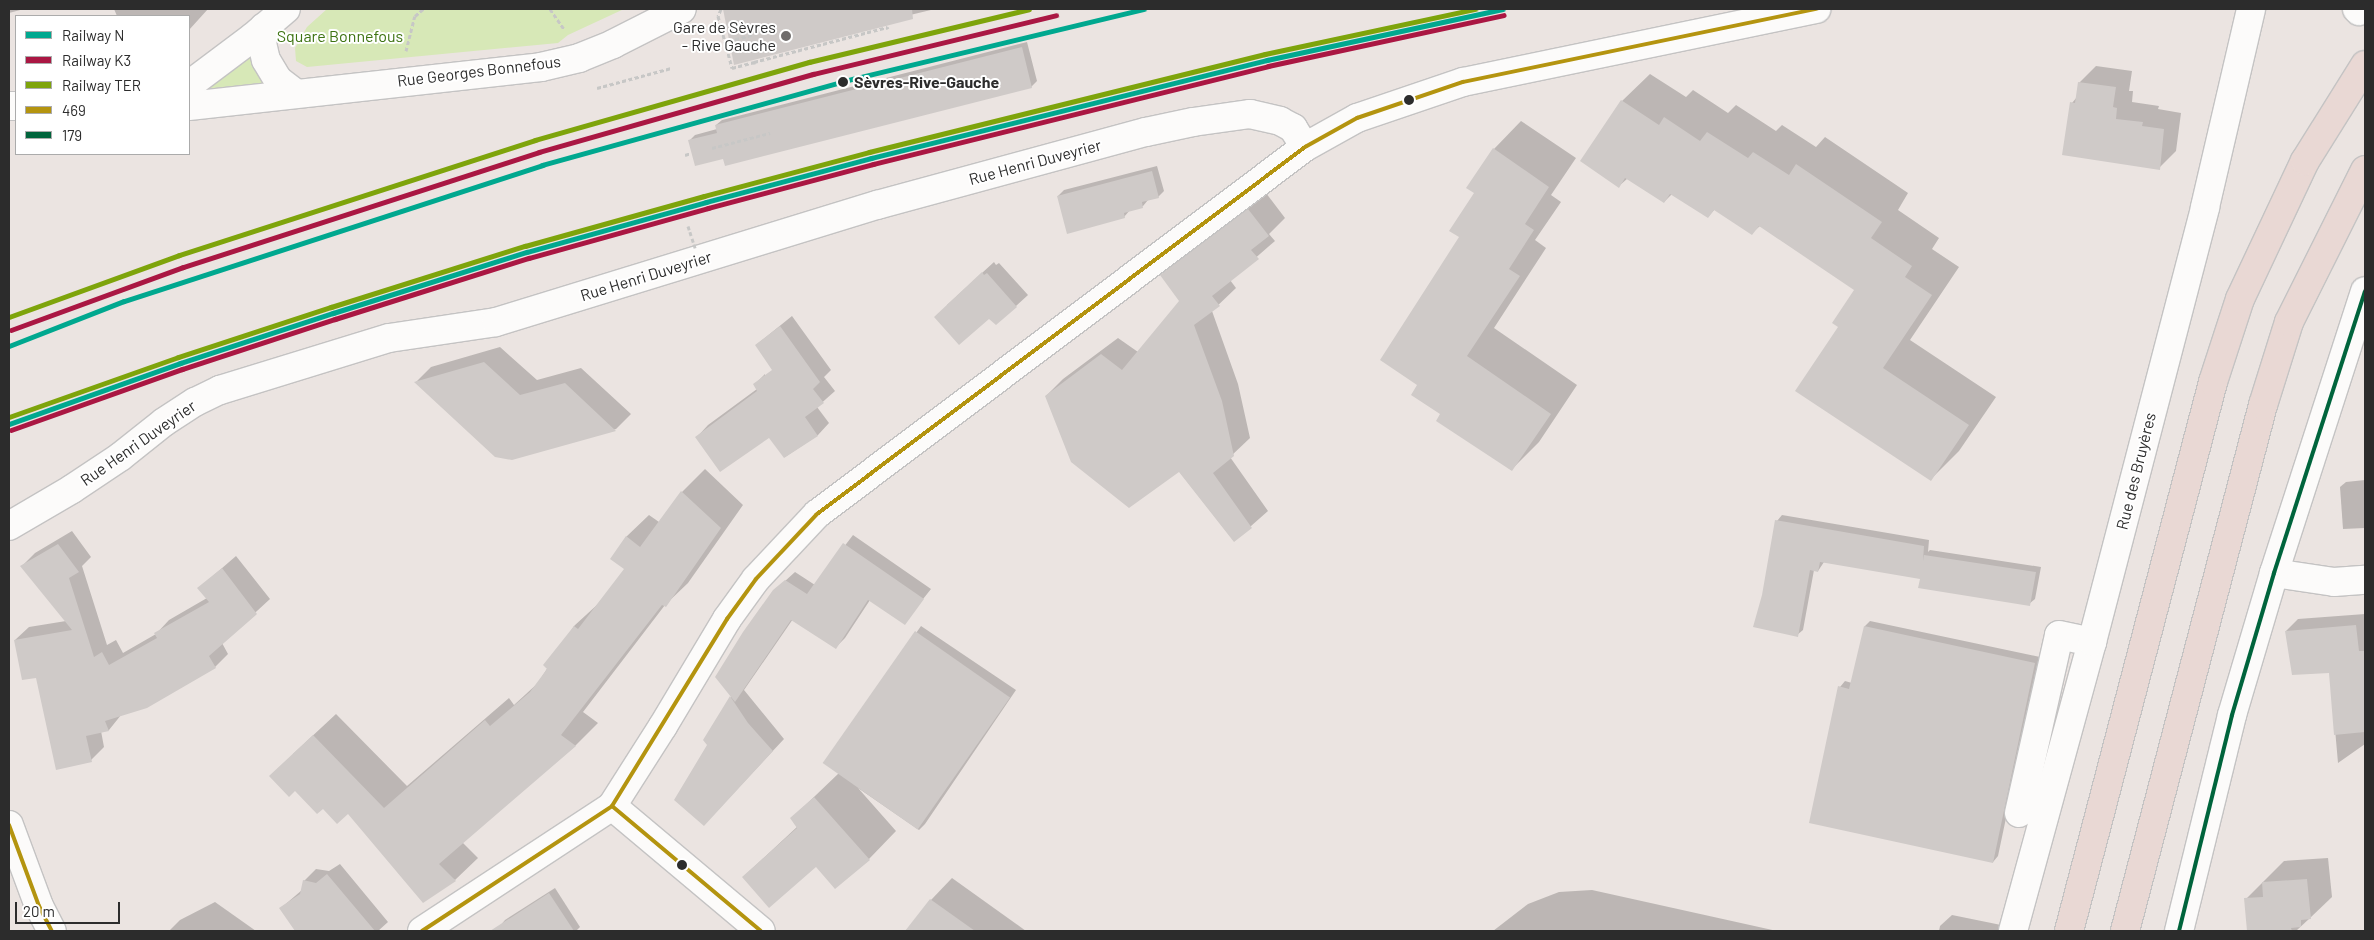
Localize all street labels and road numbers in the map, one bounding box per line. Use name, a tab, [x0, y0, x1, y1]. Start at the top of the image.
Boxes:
street label: Rue Georges Bonnefous	[396, 51, 562, 91]
street label: Rue Henri Duveyrier	[967, 135, 1103, 189]
street label: Rue Henri Duveyrier	[578, 247, 714, 305]
street label: Rue Henri Duveyrier	[77, 396, 199, 490]
street label: Rue des Bruyères	[2112, 410, 2160, 532]

